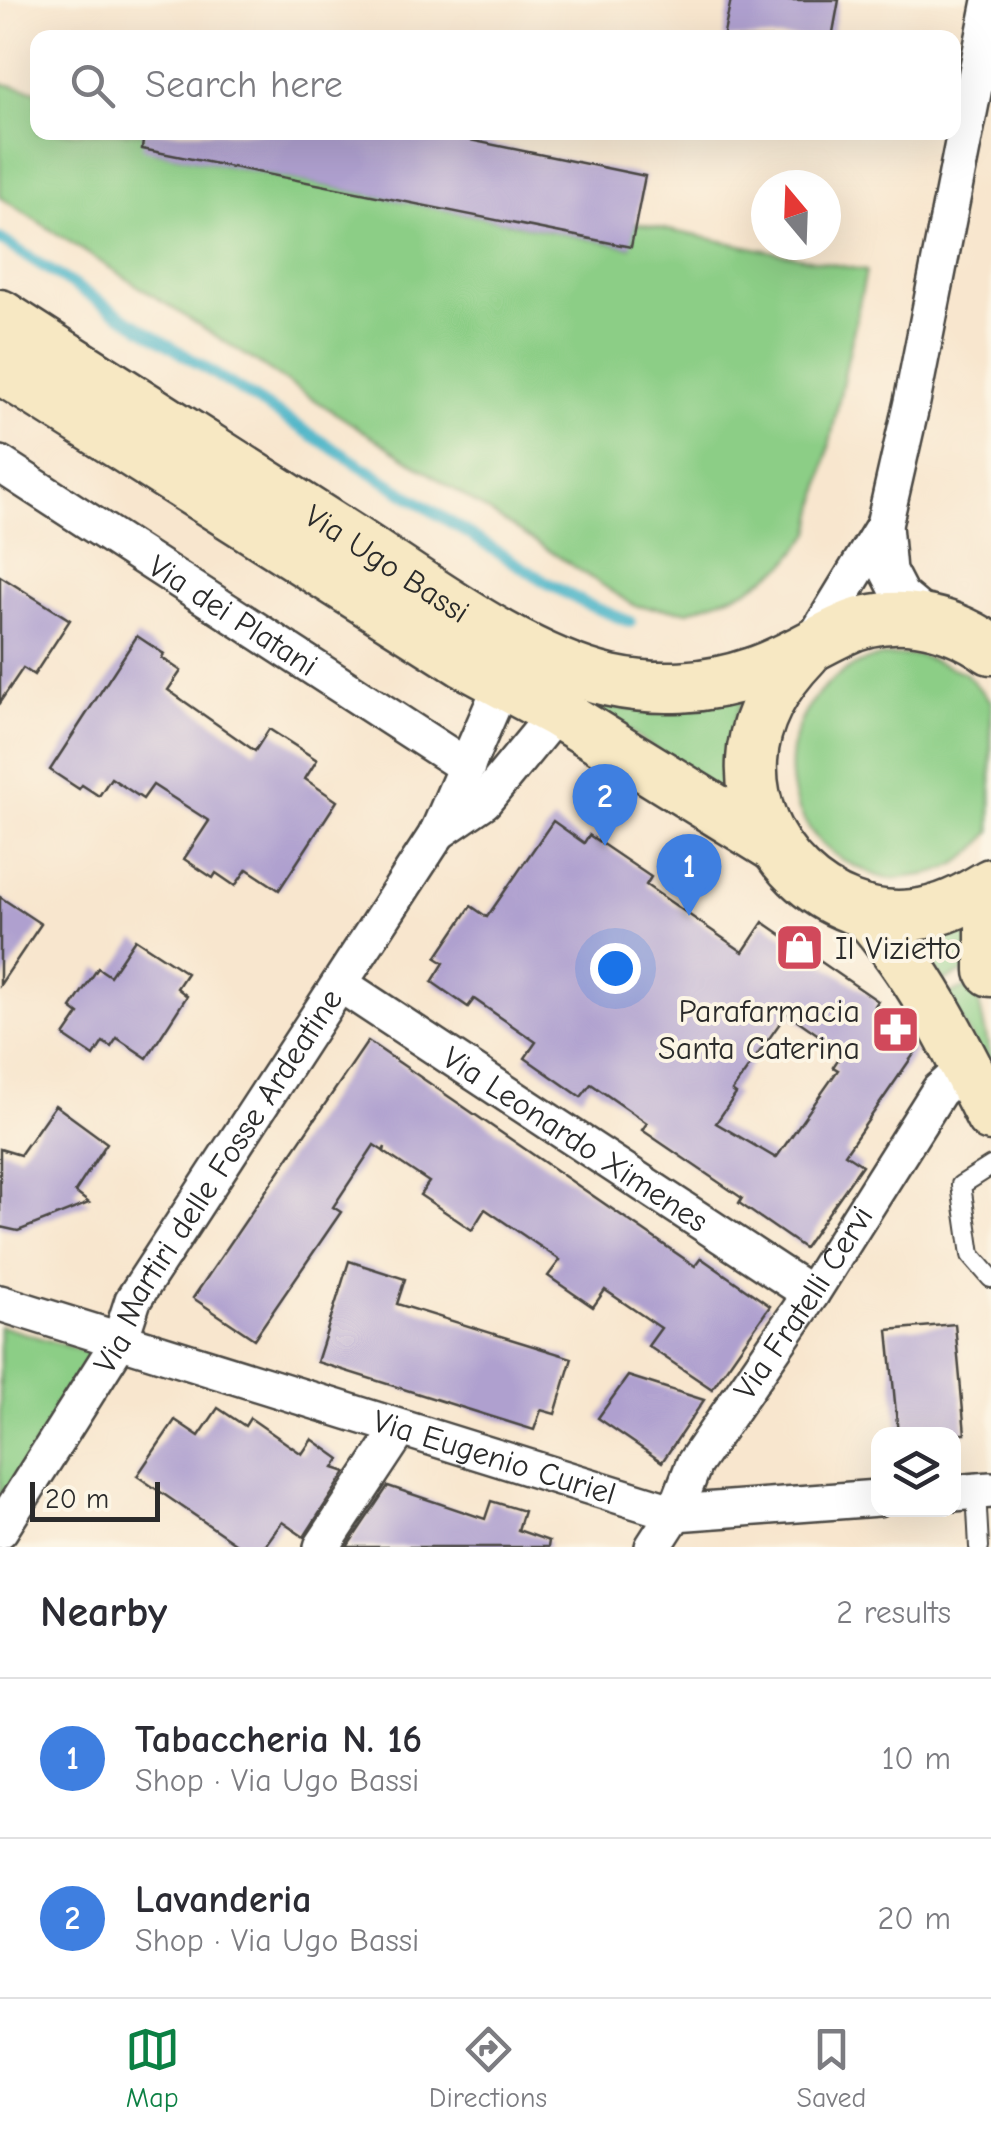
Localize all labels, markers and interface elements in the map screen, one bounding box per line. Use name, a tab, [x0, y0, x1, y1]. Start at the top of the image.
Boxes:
search box	[30, 30, 961, 140]
icon: search	[65, 58, 120, 113]
text: Search here	[145, 63, 343, 107]
north arrow	[751, 170, 841, 260]
street label: Via Ugo Bassi	[298, 497, 476, 631]
street label: Via dei Platani	[142, 547, 324, 684]
pin: 2	[572, 764, 638, 846]
pin: 1	[656, 834, 722, 916]
shop icon: Il Vizietto	[774, 922, 826, 974]
place label: Il Vizietto	[835, 930, 961, 967]
your location	[590, 943, 641, 994]
street label: Via Martiri delle Fosse Ardeatine	[86, 982, 350, 1380]
place label: Parafarmacia Santa Caterina	[658, 993, 860, 1067]
pharmacy icon: Parafarmacia Santa Caterina	[869, 1003, 921, 1055]
street label: Via Leonardo Ximenes	[436, 1039, 715, 1240]
street label: Via Fratelli Cervi	[726, 1199, 881, 1406]
street label: Via Eugenio Curiel	[369, 1402, 620, 1512]
map controls	[871, 1427, 961, 1517]
button: layers	[871, 1427, 961, 1517]
scale bar	[30, 1477, 160, 1522]
text: 20 m	[45, 1483, 109, 1515]
text: Nearby	[40, 1588, 167, 1637]
text: 2 results	[836, 1594, 951, 1631]
text: Tabaccheria N. 16	[135, 1718, 422, 1762]
text: 1	[66, 1740, 79, 1777]
text: 10 m	[882, 1740, 951, 1777]
text: Shop · Via Ugo Bassi	[135, 1762, 419, 1799]
text: Lavanderia	[135, 1878, 312, 1922]
text: 2	[65, 1900, 80, 1937]
text: 20 m	[878, 1900, 951, 1937]
text: Shop · Via Ugo Bassi	[135, 1922, 419, 1959]
tab: Map	[125, 2022, 180, 2114]
tab: Directions	[429, 2022, 547, 2114]
tab: Saved	[796, 2022, 866, 2114]

